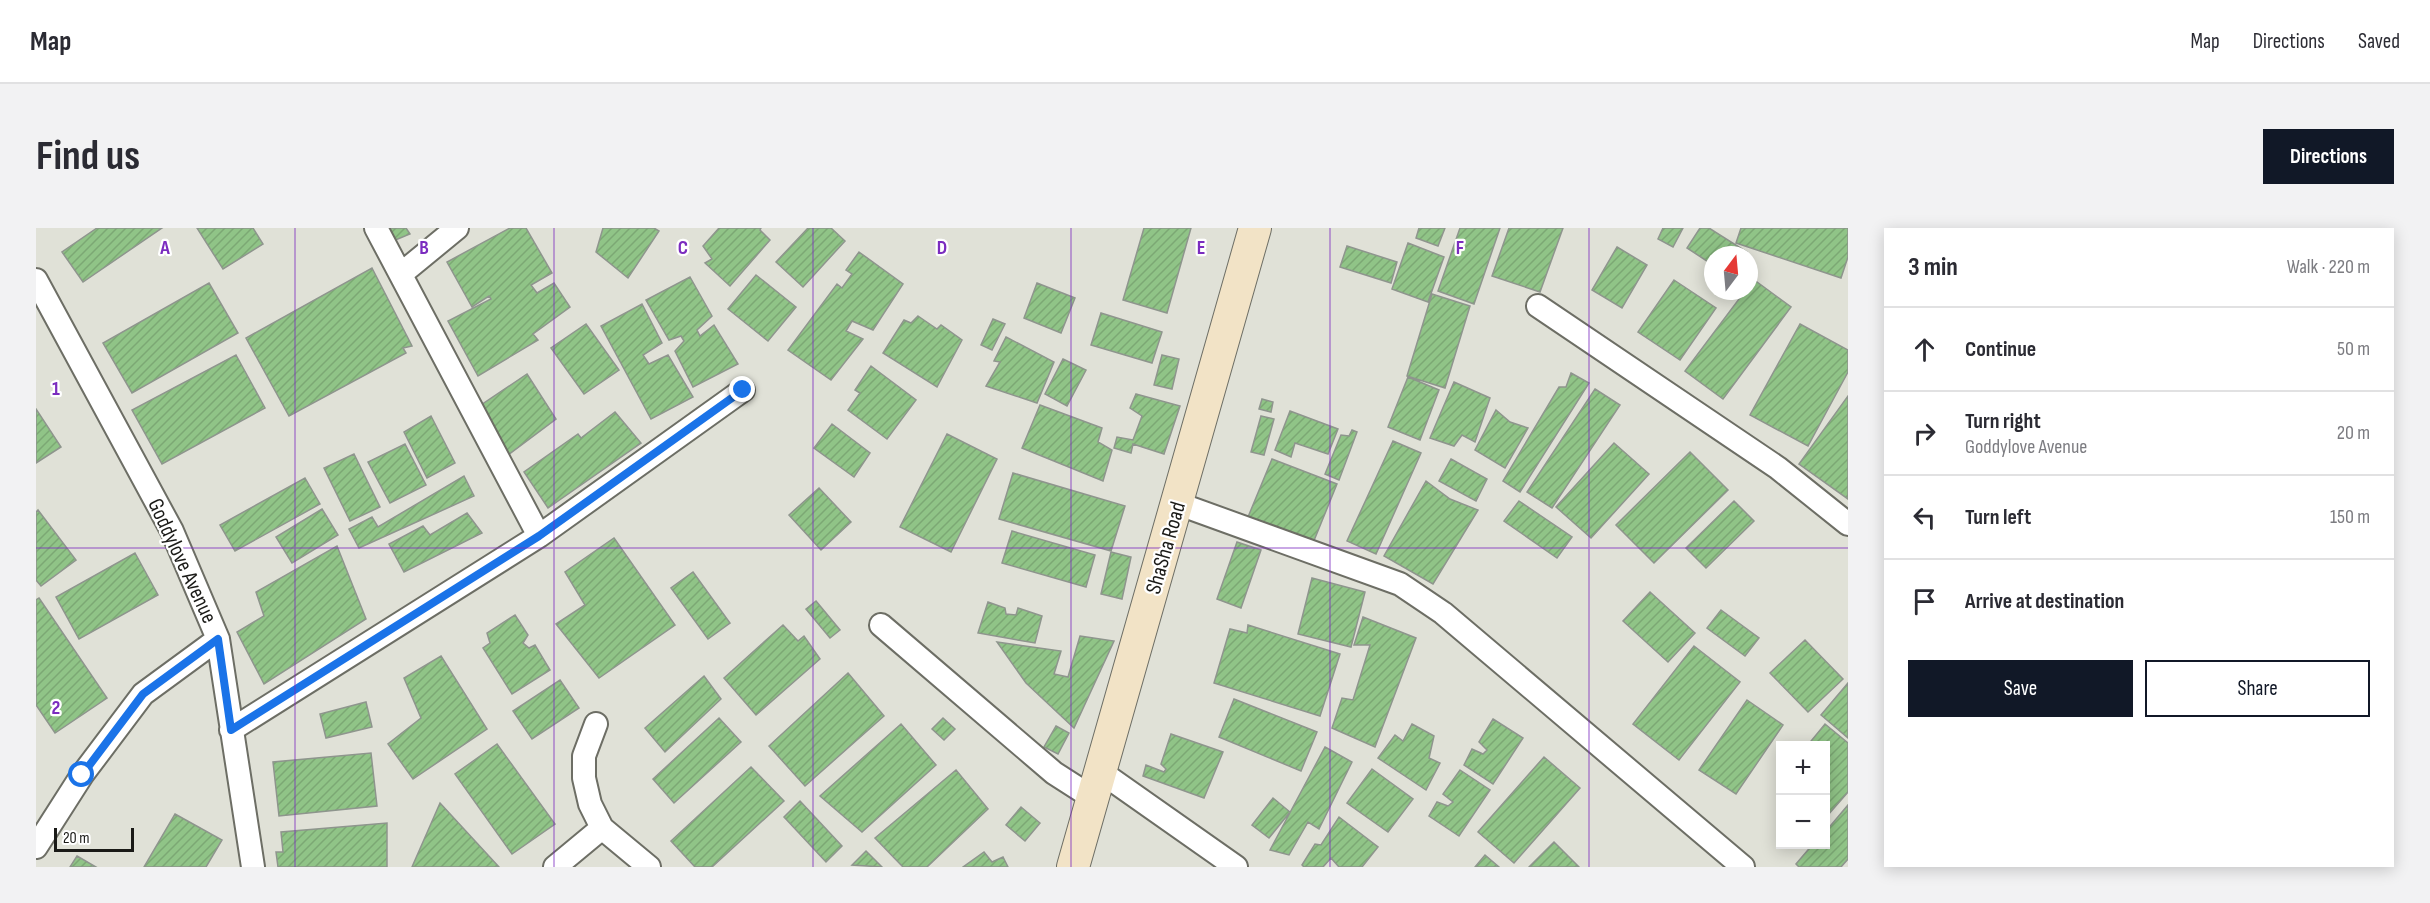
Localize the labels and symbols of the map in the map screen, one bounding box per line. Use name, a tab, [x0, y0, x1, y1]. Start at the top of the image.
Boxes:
text: A	[159, 236, 170, 260]
text: B	[419, 236, 429, 260]
text: C	[678, 236, 688, 260]
text: D	[937, 236, 947, 260]
text: E	[1197, 236, 1205, 260]
text: F	[1456, 236, 1464, 260]
north arrow	[1704, 246, 1758, 300]
route end	[729, 376, 755, 402]
text: 1	[52, 377, 60, 401]
street label: Goddylove Avenue	[141, 494, 223, 628]
street label: ShaSha Road	[1140, 499, 1192, 597]
text: 2	[52, 696, 60, 720]
route start	[68, 761, 94, 787]
scale bar	[54, 825, 134, 852]

